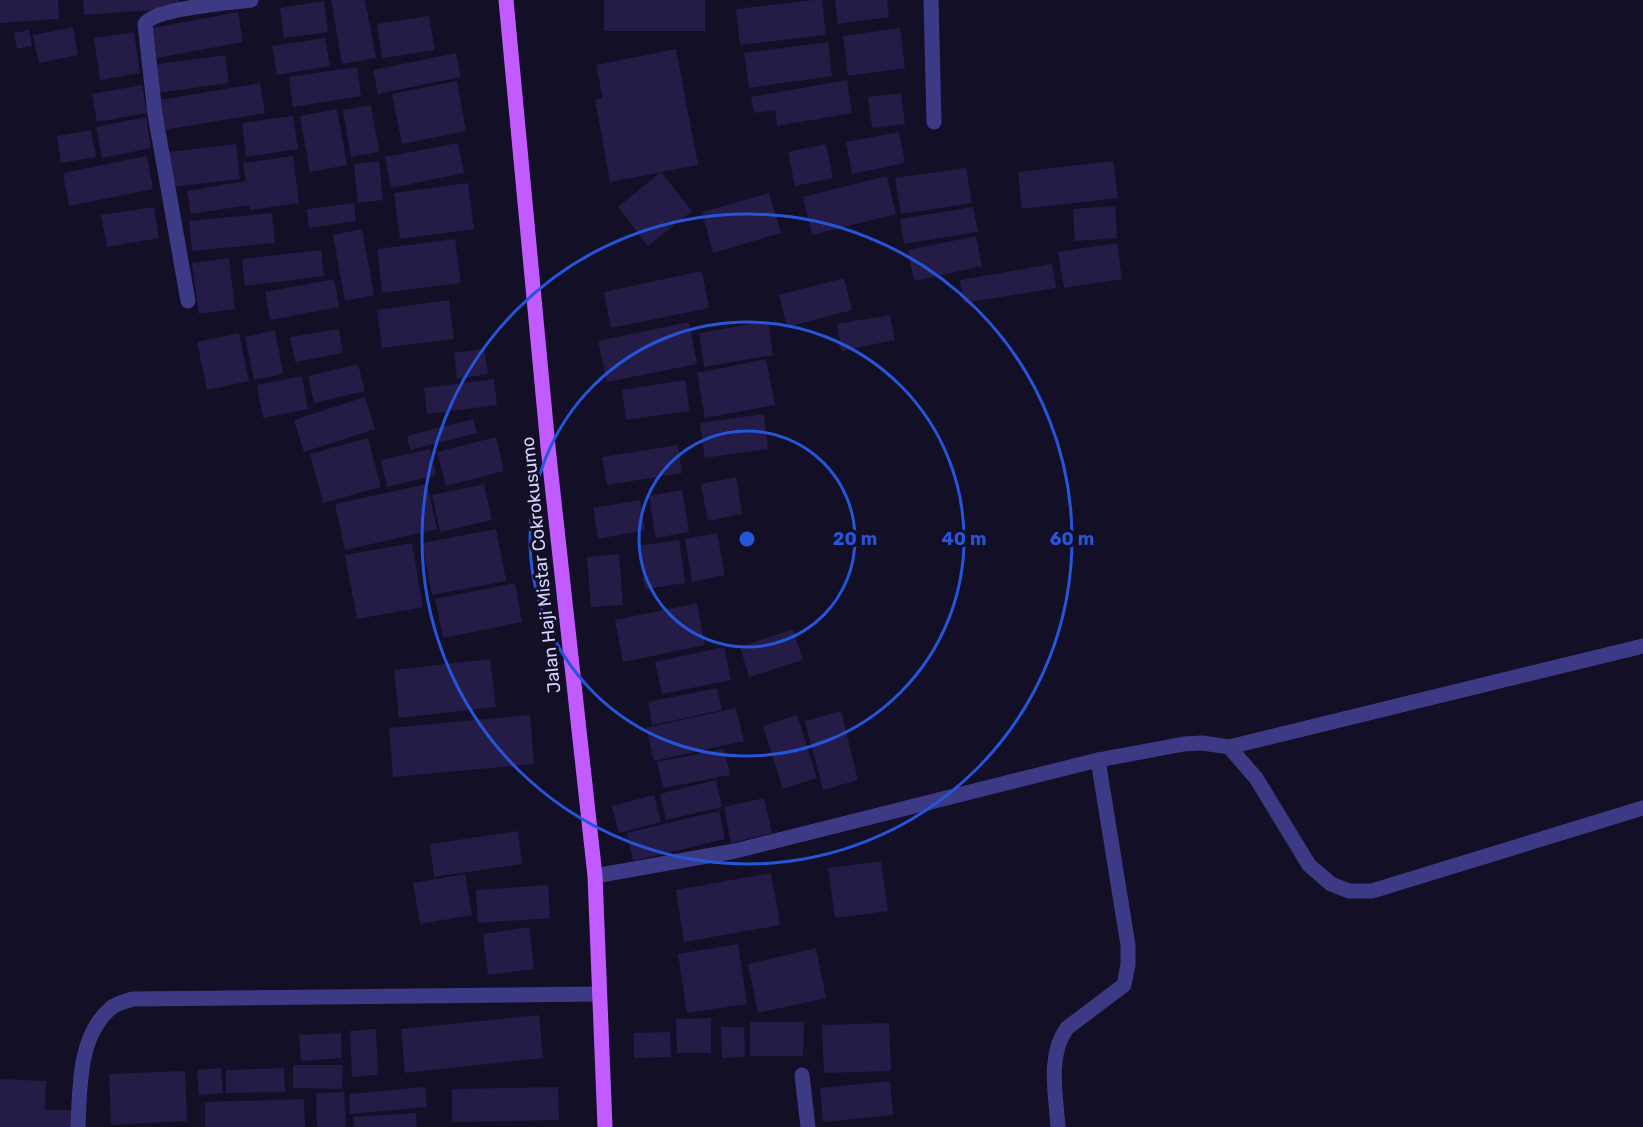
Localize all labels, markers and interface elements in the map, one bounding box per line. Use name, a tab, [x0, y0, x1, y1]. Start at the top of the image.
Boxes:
street label: Jalan Haji Mistar Cokrokusumo	[517, 436, 565, 694]
text: 20 m	[833, 528, 877, 550]
text: 40 m	[942, 528, 986, 550]
text: 60 m	[1050, 528, 1094, 550]
centre of rings	[737, 529, 757, 549]

